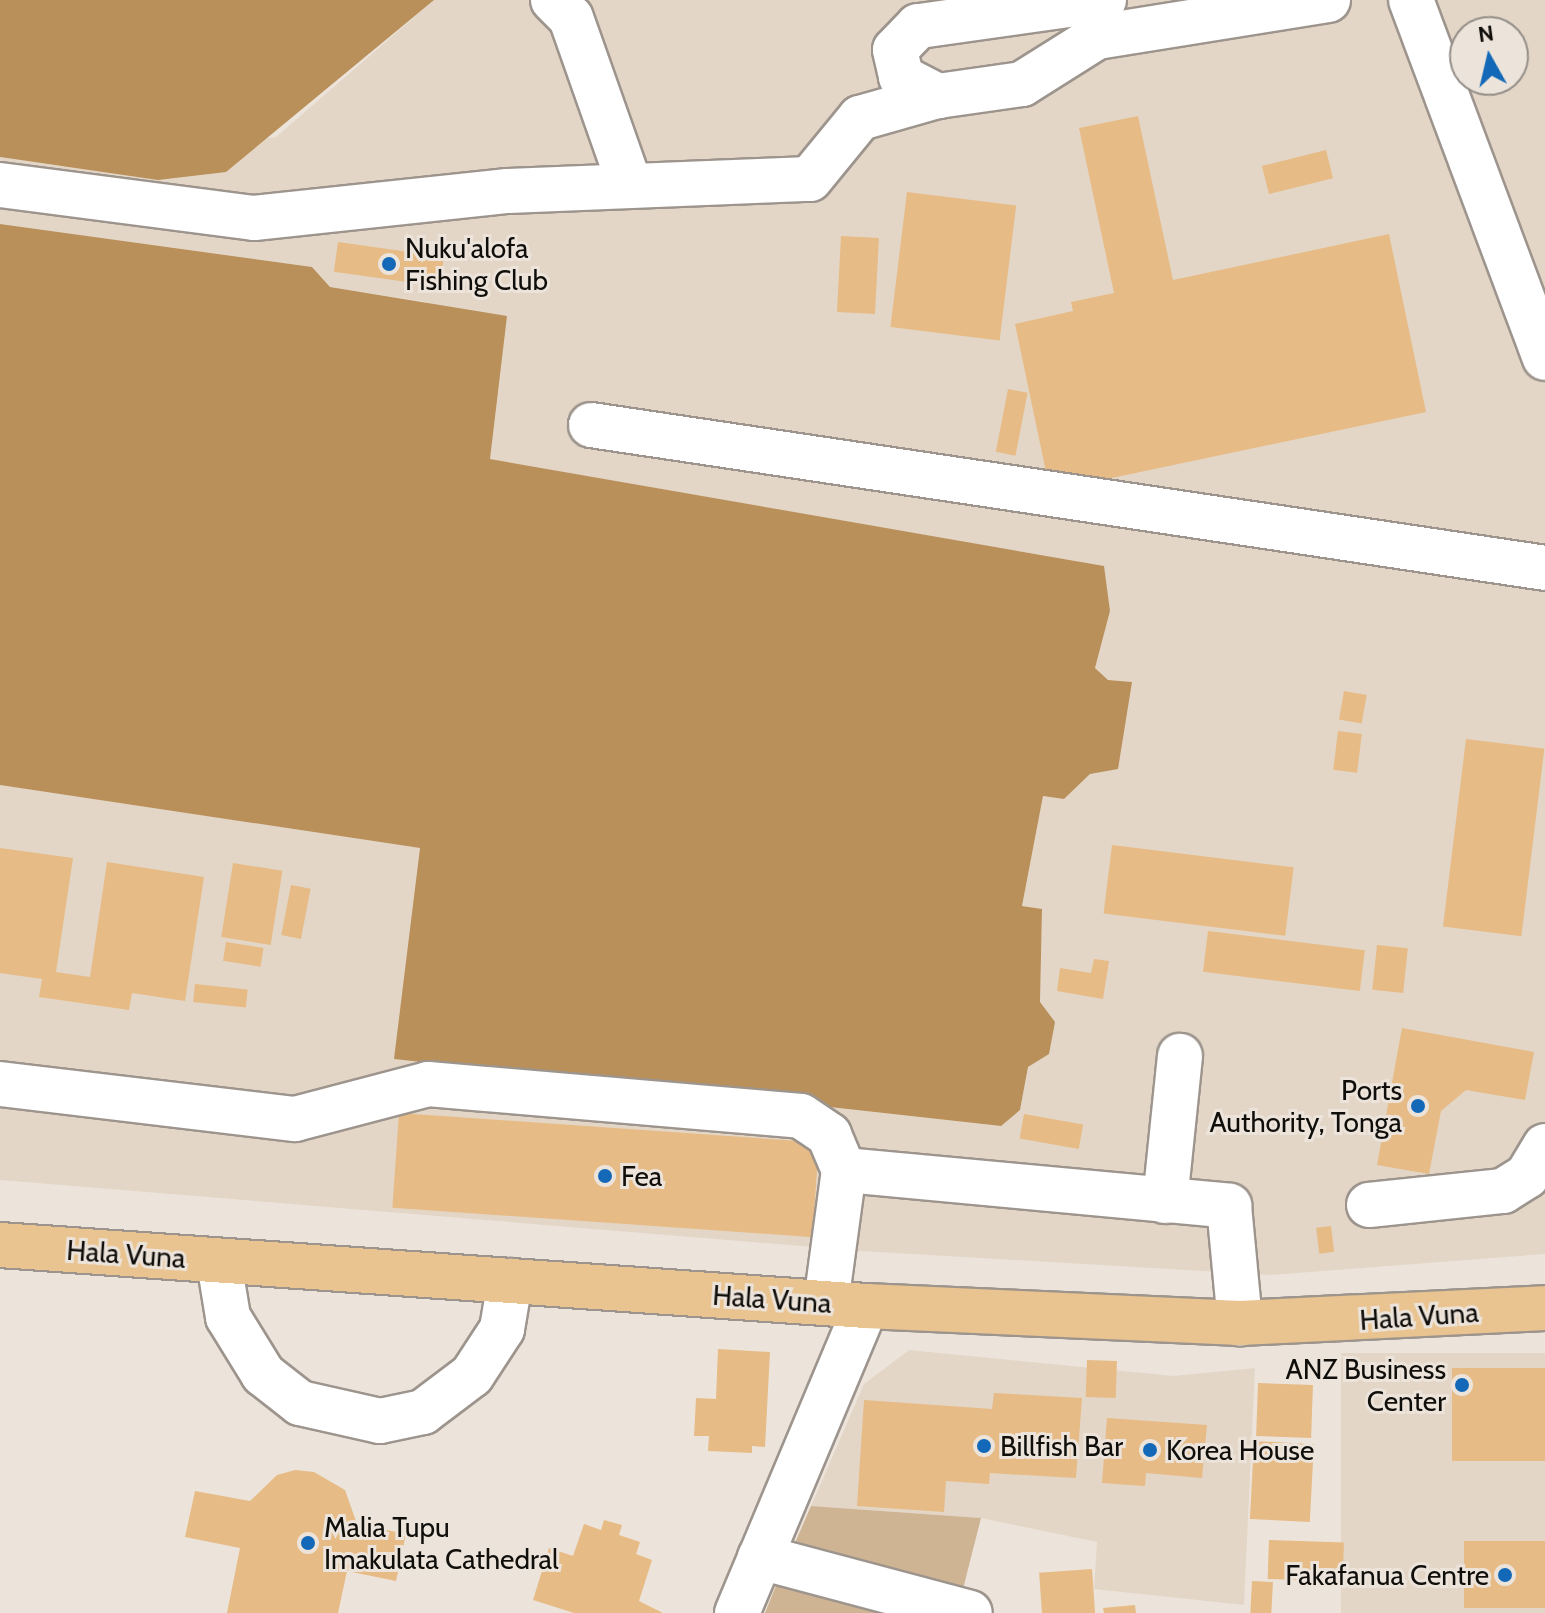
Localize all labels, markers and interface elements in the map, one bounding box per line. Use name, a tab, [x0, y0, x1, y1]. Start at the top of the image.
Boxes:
north arrow	[1449, 16, 1529, 96]
text: N	[1476, 19, 1495, 48]
place label: Nuku'alofa Fishing Club	[405, 231, 548, 297]
marker: Nuku'alofa Fishing Club	[380, 255, 398, 273]
place label: Ports Authority, Tonga	[1209, 1073, 1402, 1139]
marker: Ports Authority, Tonga	[1409, 1097, 1427, 1115]
place label: Fea	[621, 1159, 662, 1193]
marker: Fea	[596, 1167, 614, 1185]
street label: Hala Vuna	[65, 1233, 187, 1275]
street label: Hala Vuna	[711, 1278, 833, 1320]
street label: Hala Vuna	[1358, 1295, 1480, 1337]
place label: ANZ Business Center	[1285, 1352, 1446, 1418]
marker: ANZ Business Center	[1453, 1376, 1471, 1394]
place label: Billfish Bar	[1000, 1429, 1123, 1463]
place label: Korea House	[1166, 1433, 1314, 1467]
marker: Billfish Bar	[975, 1437, 993, 1455]
marker: Korea House	[1141, 1441, 1159, 1459]
place label: Malia Tupu Imakulata Cathedral	[324, 1510, 559, 1576]
marker: Malia Tupu Imakulata Cathedral	[299, 1534, 317, 1552]
place label: Fakafanua Centre	[1285, 1558, 1489, 1592]
marker: Fakafanua Centre	[1496, 1566, 1514, 1584]

